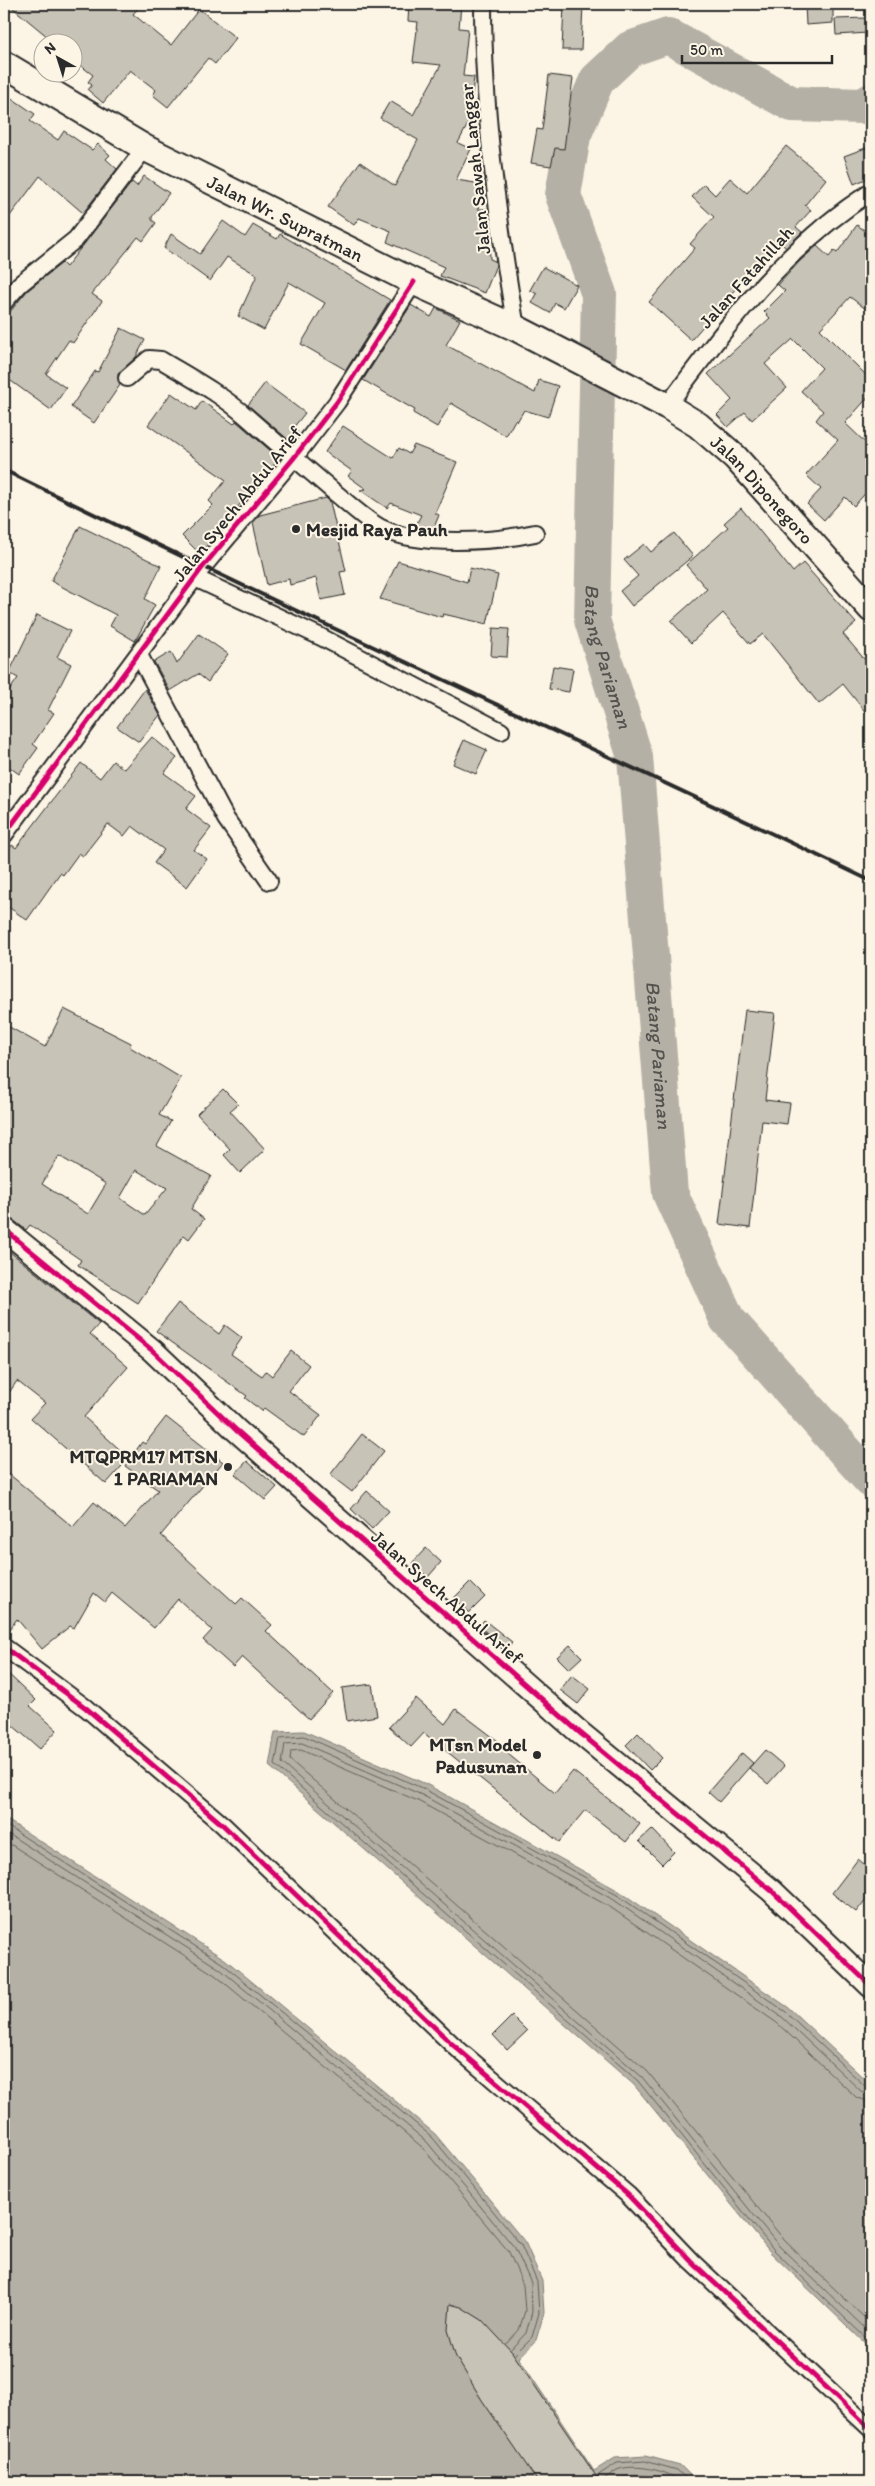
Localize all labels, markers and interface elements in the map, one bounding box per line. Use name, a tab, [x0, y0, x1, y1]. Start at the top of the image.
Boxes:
north arrow	[32, 32, 82, 82]
scale bar	[682, 32, 832, 64]
text: N	[41, 39, 59, 58]
text: 50 m	[690, 41, 723, 59]
street label: Jalan Sawah Langgar	[455, 82, 495, 255]
street label: Jalan Wr. Supratman	[203, 169, 367, 267]
street label: Jalan Fatahillah	[694, 220, 799, 333]
street label: Jalan Syech Abdul Arief	[167, 421, 307, 586]
street label: Jalan Diponegoro	[706, 430, 819, 549]
place label: Mesjid Raya Pauh	[306, 518, 448, 541]
marker: Mesjid Raya Pauh	[290, 523, 302, 535]
water label: Batang Pariaman	[580, 584, 637, 732]
water label: Batang Pariaman	[641, 980, 677, 1131]
place label: MTQPRM17 MTSN 1 PARIAMAN	[70, 1445, 218, 1490]
marker: MTQPRM17 MTSN 1 PARIAMAN	[222, 1461, 234, 1473]
street label: Jalan Syech Abdul Arief	[367, 1525, 528, 1670]
place label: MTsn Model Padusunan	[429, 1733, 528, 1778]
marker: MTsn Model Padusunan	[531, 1749, 543, 1761]

